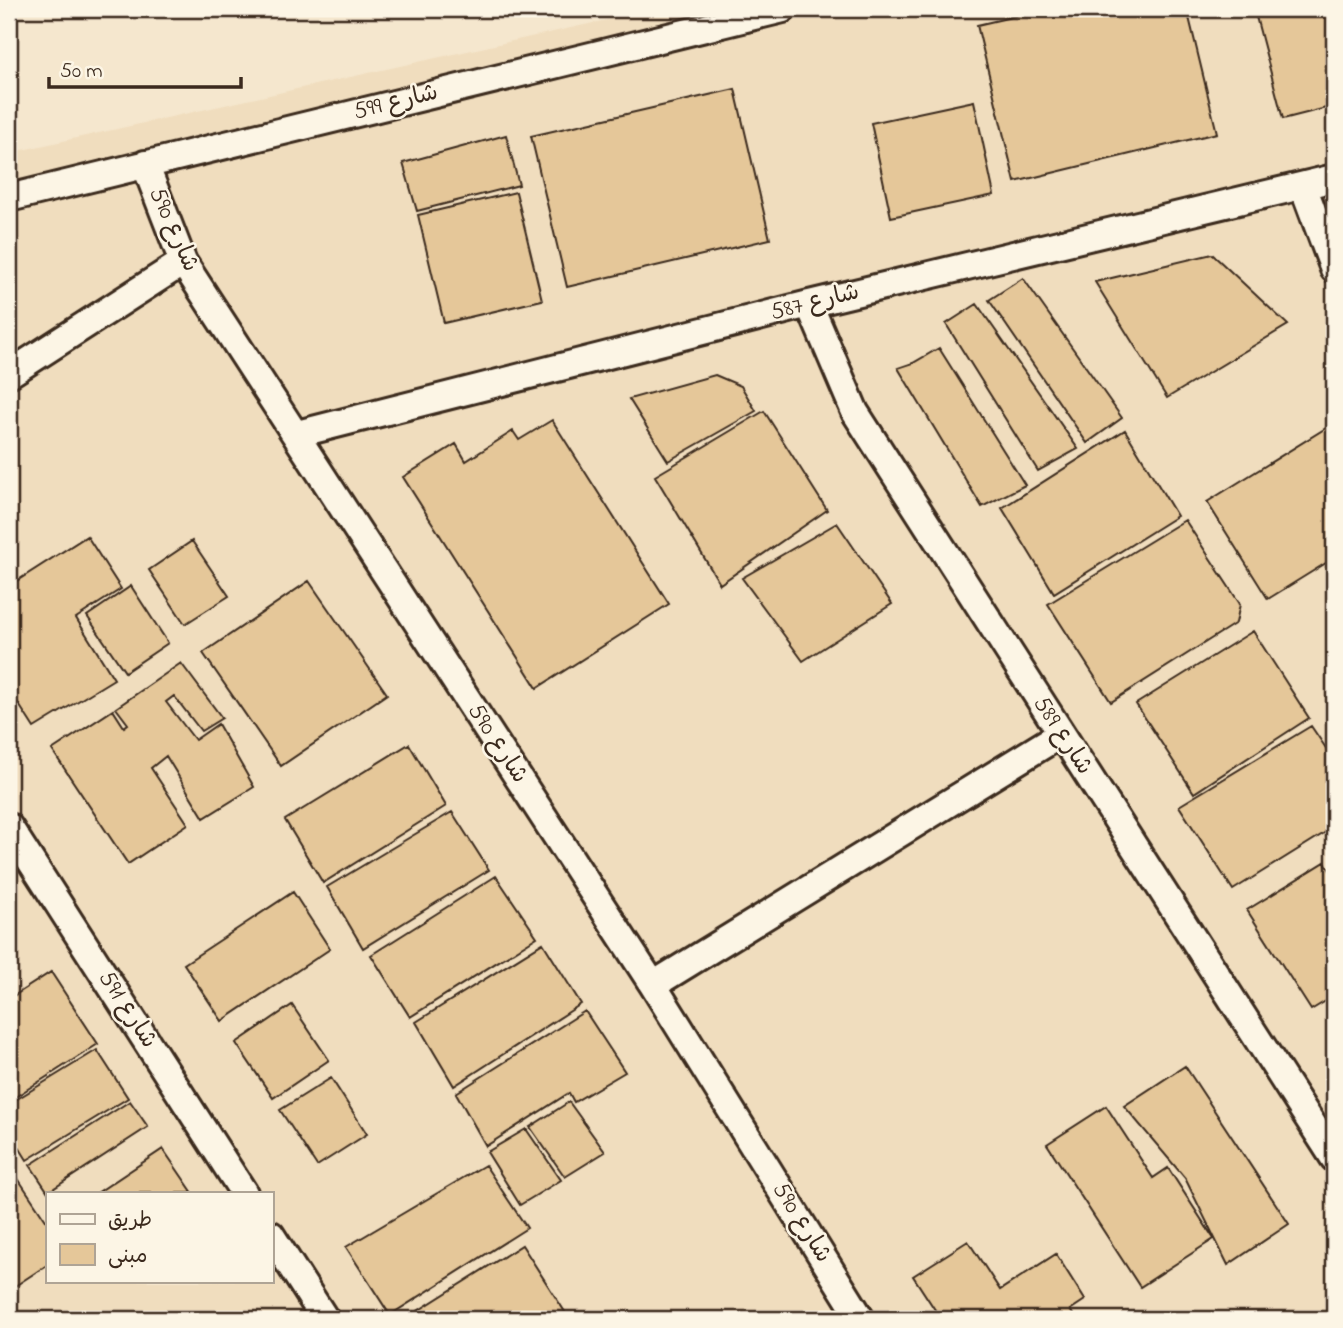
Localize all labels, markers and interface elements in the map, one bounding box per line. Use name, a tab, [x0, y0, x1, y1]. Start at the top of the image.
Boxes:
scale bar	[49, 46, 242, 90]
text: 50 m	[60, 57, 103, 87]
street label: شارع 599	[350, 76, 442, 130]
street label: شارع 590	[139, 182, 207, 278]
street label: شارع 587	[767, 275, 863, 331]
street label: شارع 589	[1023, 690, 1101, 782]
street label: شارع 590	[458, 697, 536, 791]
street label: شارع 591	[89, 964, 165, 1056]
street label: شارع 590	[763, 1176, 839, 1270]
legend	[46, 1192, 273, 1282]
text: طريق	[108, 1206, 152, 1236]
text: مبنى	[108, 1242, 147, 1272]

